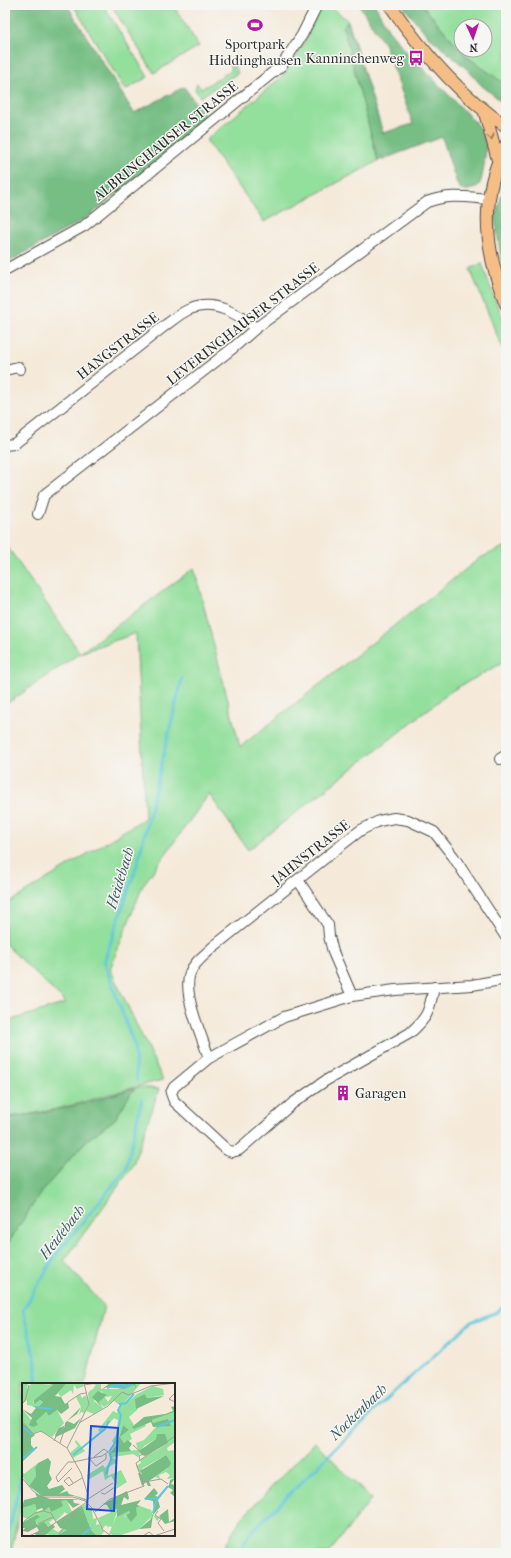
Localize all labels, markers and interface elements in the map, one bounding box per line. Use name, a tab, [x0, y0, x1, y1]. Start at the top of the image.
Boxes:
sports icon: Sportpark Hiddinghausen	[246, 16, 264, 34]
north arrow	[453, 18, 493, 58]
place label: Sportpark Hiddinghausen	[209, 36, 301, 69]
text: N	[468, 41, 478, 54]
bus stop icon: Kanninchenweg	[407, 49, 425, 67]
place label: Kanninchenweg	[306, 50, 405, 67]
street label: ALBRINGHAUSER STRASSE	[90, 77, 242, 205]
one-way arrow	[486, 133, 495, 140]
street label: LEVERINGHAUSER STRASSE	[163, 259, 323, 389]
street label: HANGSTRASSE	[74, 308, 163, 383]
street label: JAHNSTRASSE	[268, 816, 354, 888]
water label: Heidebach	[102, 845, 138, 912]
building icon: Garagen	[334, 1084, 352, 1102]
place label: Garagen	[355, 1085, 406, 1102]
water label: Heidebach	[35, 1201, 89, 1263]
water label: Nockenbach	[325, 1380, 391, 1445]
inset map	[22, 1383, 175, 1536]

